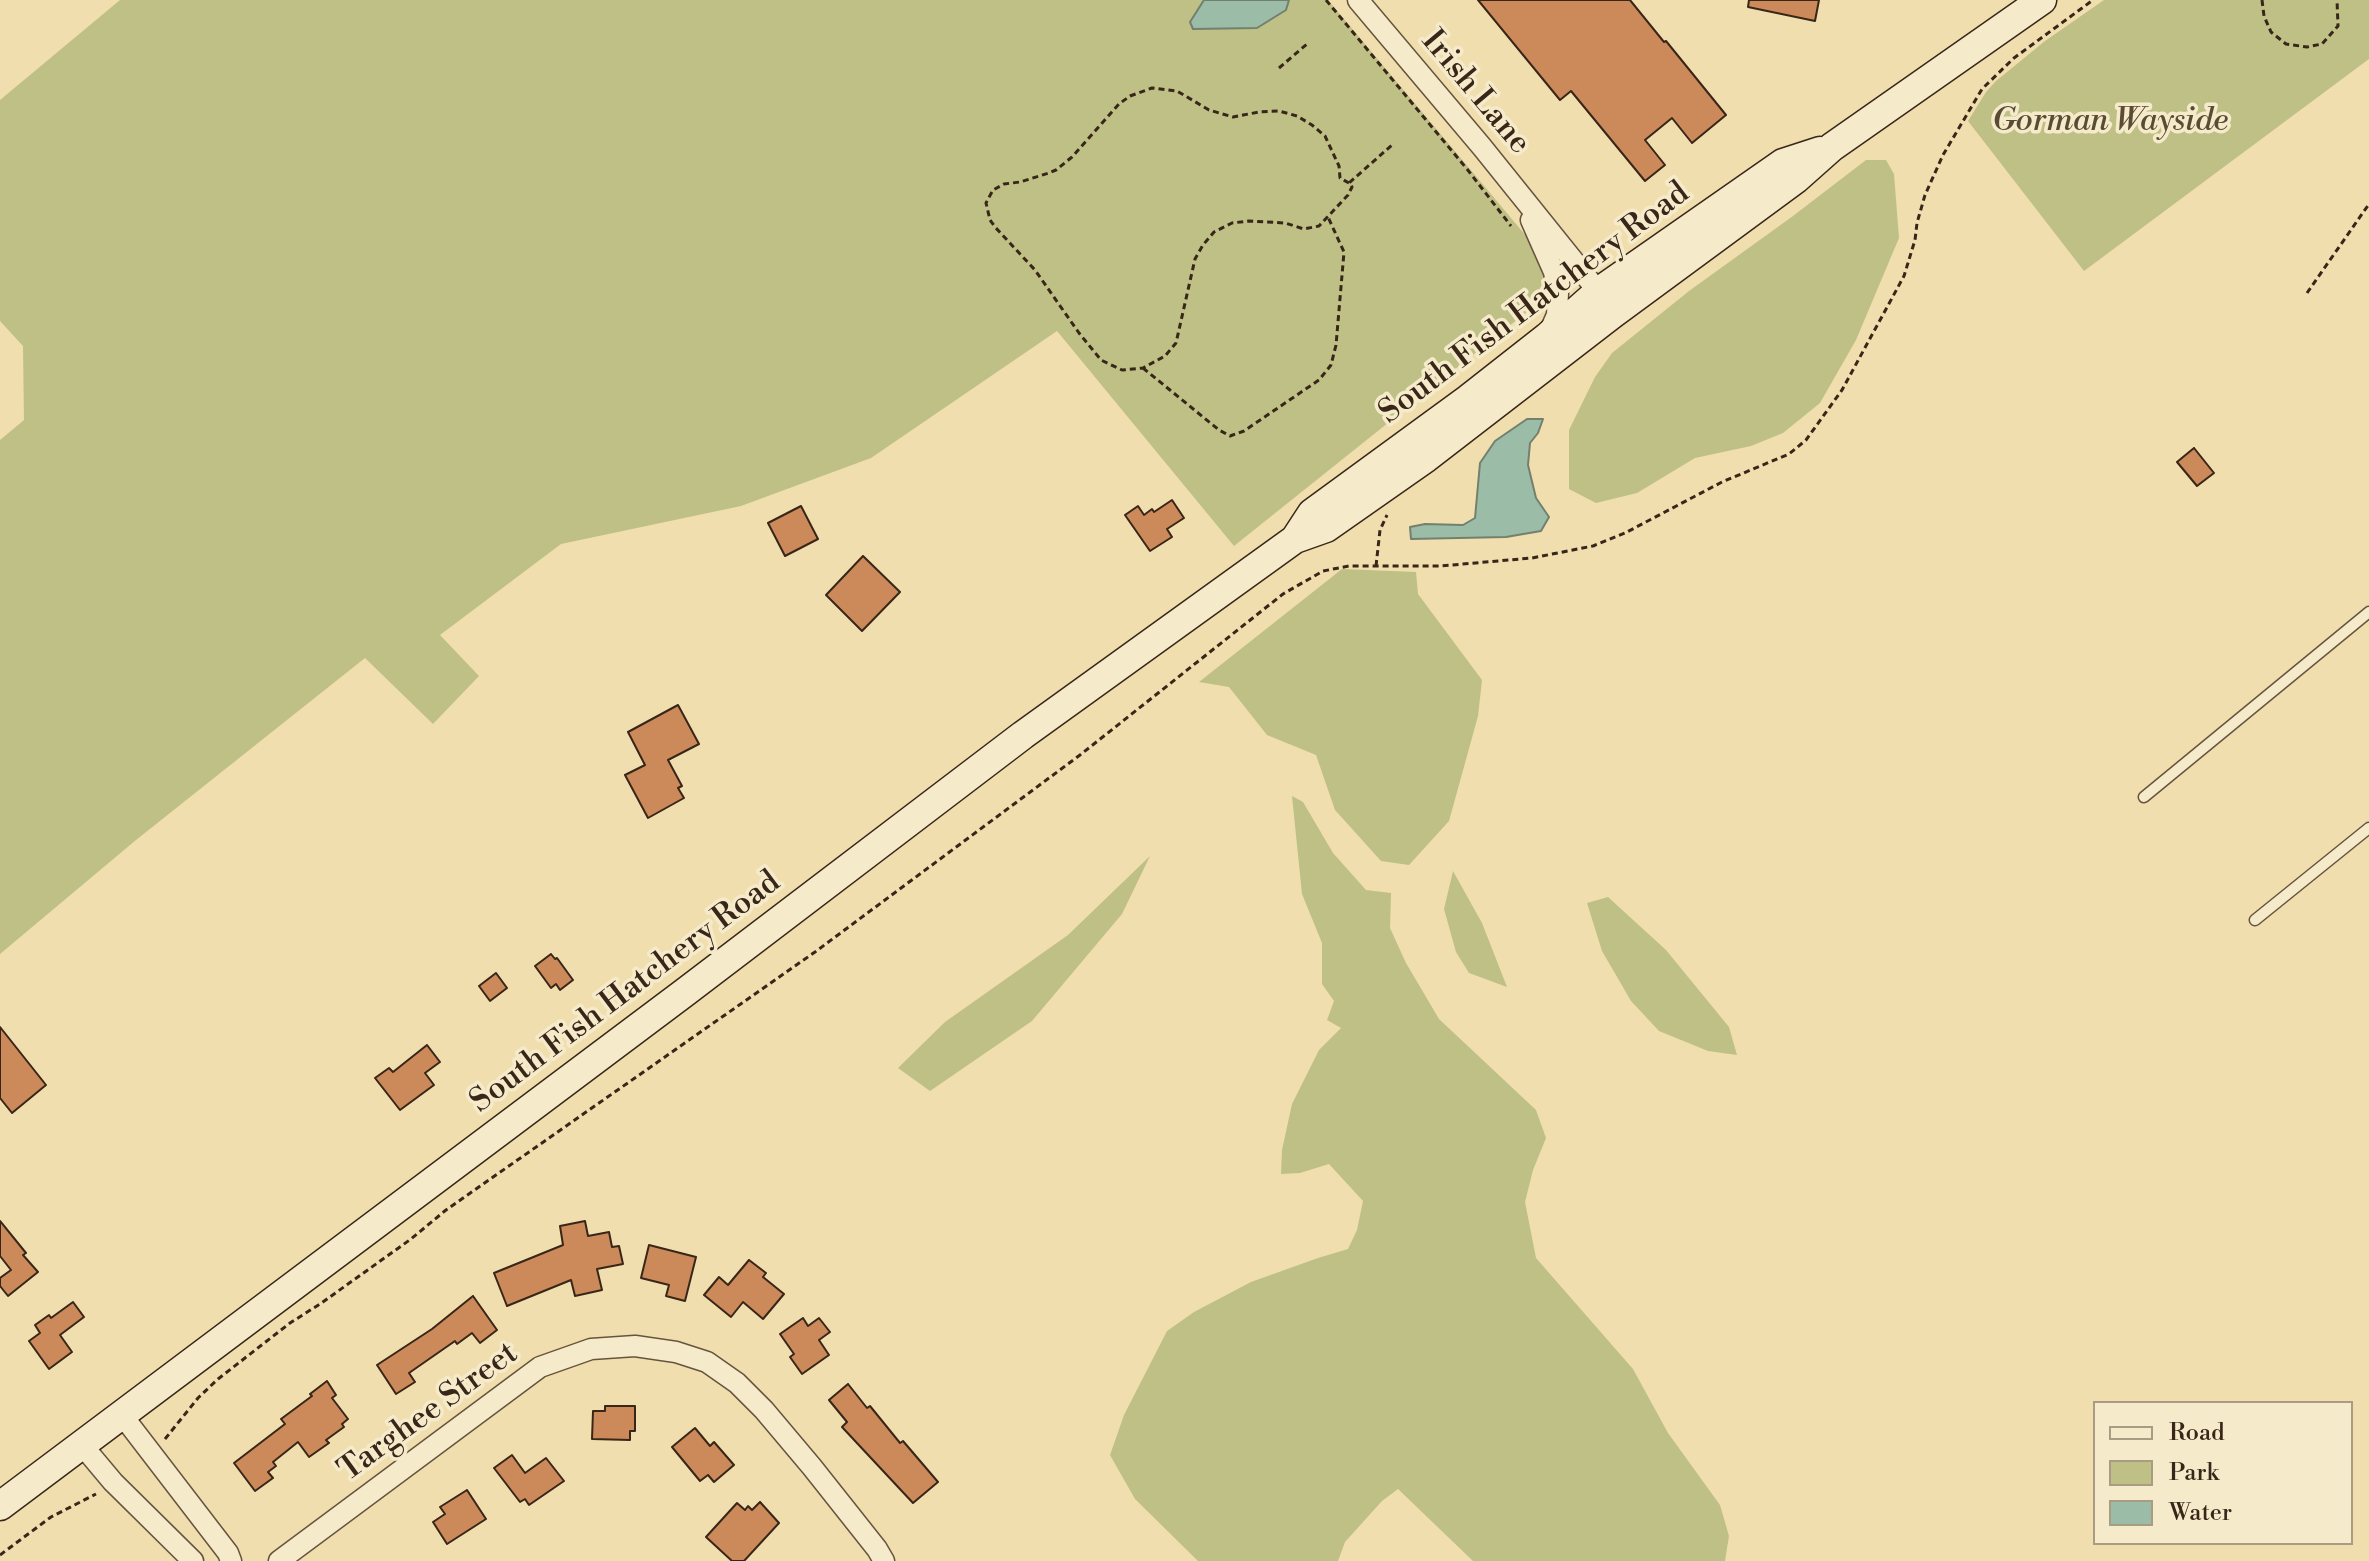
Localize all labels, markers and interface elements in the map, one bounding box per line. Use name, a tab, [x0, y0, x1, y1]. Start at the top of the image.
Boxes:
street label: Irish Lane	[1412, 23, 1538, 163]
park label: Gorman Wayside	[1992, 103, 2228, 141]
street label: South Fish Hatchery Road	[1372, 175, 1698, 433]
street label: South Fish Hatchery Road	[463, 864, 789, 1122]
street label: Targhee Street	[332, 1335, 526, 1491]
legend	[2093, 1401, 2353, 1545]
text: Road	[2169, 1418, 2225, 1448]
text: Park	[2169, 1458, 2219, 1488]
text: Water	[2169, 1498, 2232, 1528]

